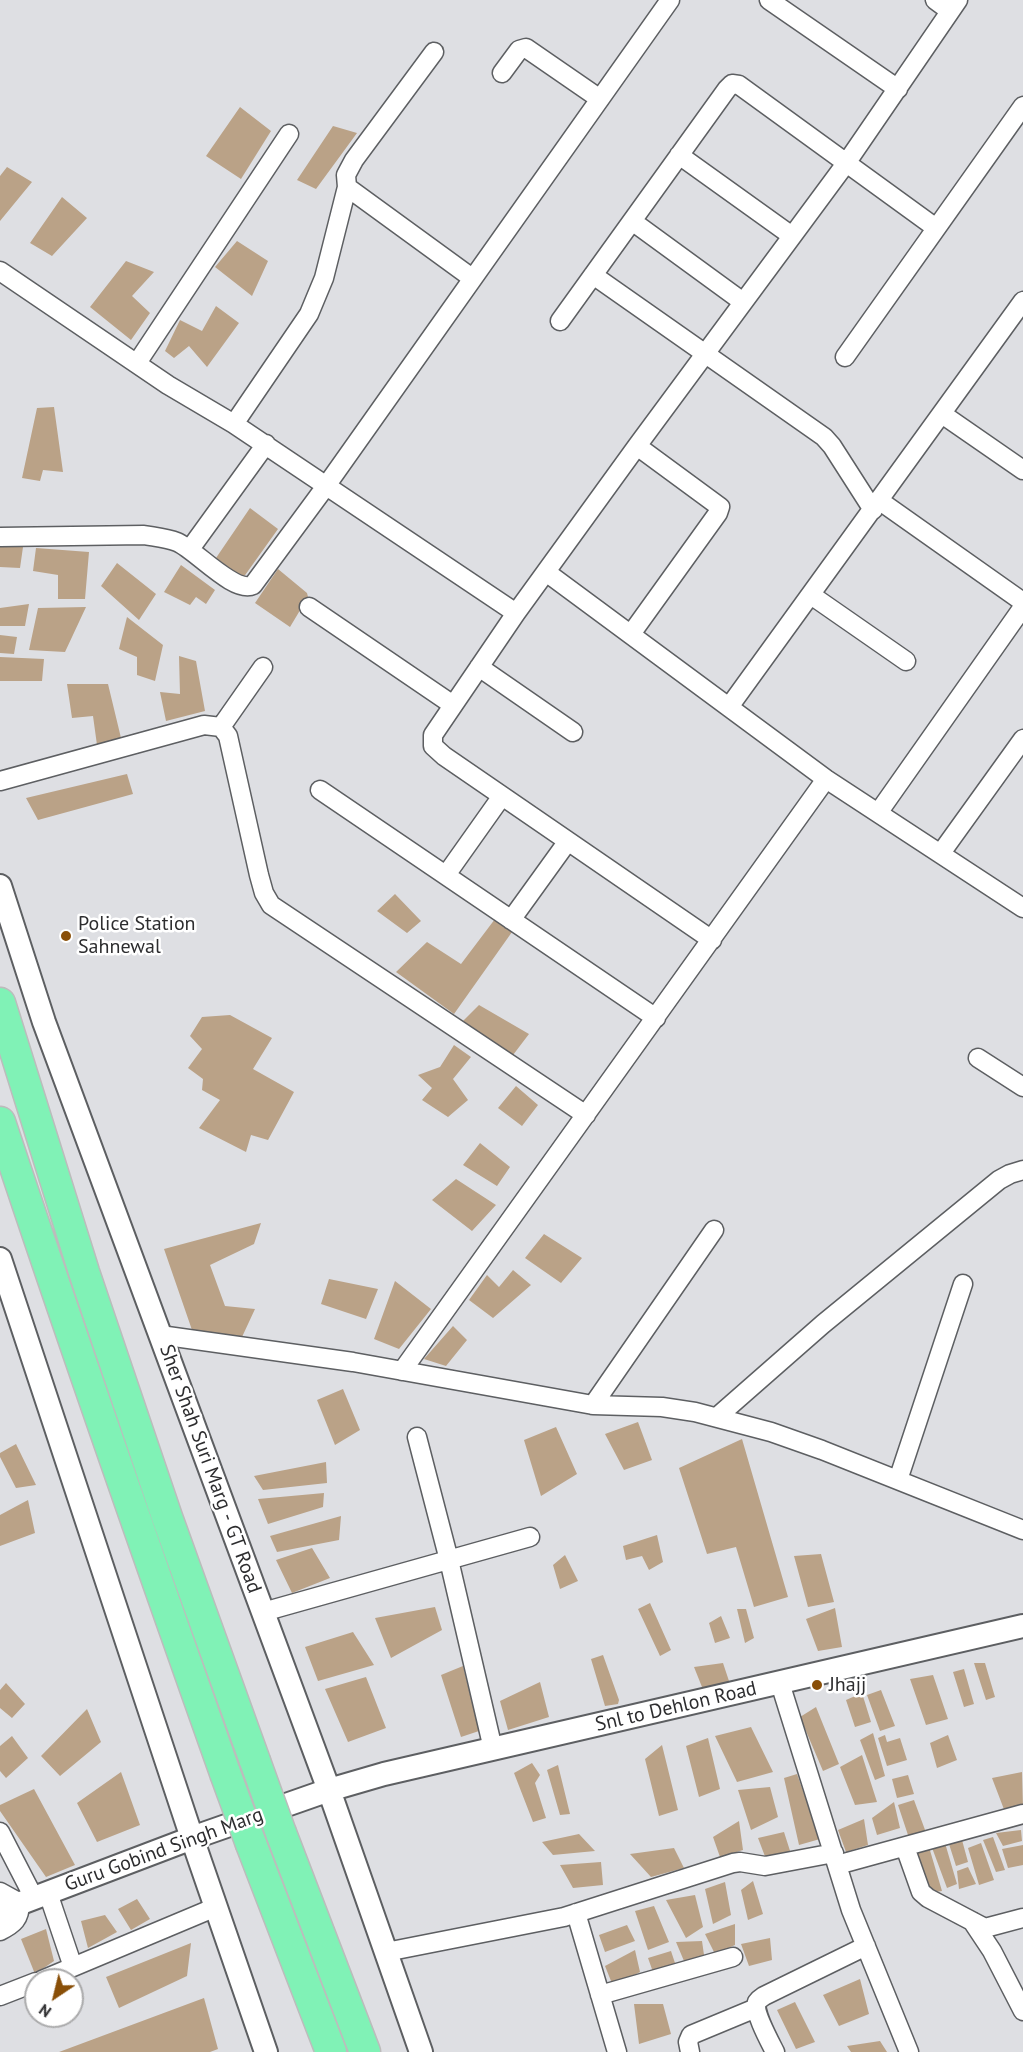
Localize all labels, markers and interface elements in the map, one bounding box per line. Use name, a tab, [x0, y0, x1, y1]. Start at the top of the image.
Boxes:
place label: Police Station Sahnewal	[78, 912, 196, 959]
marker: Police Station Sahnewal	[59, 929, 73, 943]
street label: Sher Shah Suri Marg - GT Road	[154, 1341, 266, 1597]
place label: Jhajj	[829, 1673, 866, 1697]
street label: Snl to Dehlon Road	[593, 1677, 759, 1737]
marker: Jhajj	[810, 1678, 824, 1692]
street label: Guru Gobind Singh Marg	[62, 1803, 266, 1897]
north arrow	[24, 1968, 84, 2028]
text: N	[35, 2000, 55, 2022]

